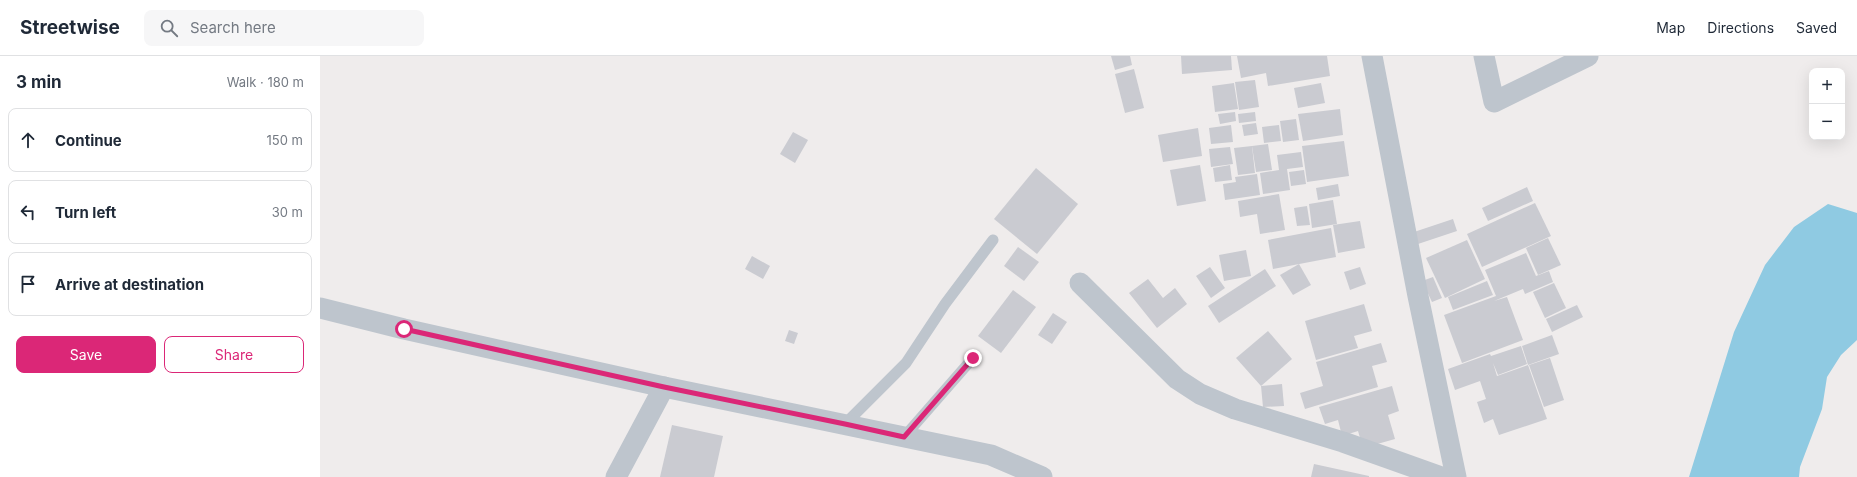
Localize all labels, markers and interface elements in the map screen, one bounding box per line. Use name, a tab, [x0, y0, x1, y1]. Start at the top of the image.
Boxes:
search box	[144, 10, 424, 46]
text: Streetwise	[20, 16, 120, 39]
icon: search	[158, 17, 180, 39]
text: Search here	[190, 18, 276, 37]
text: Map	[1656, 19, 1685, 36]
text: Directions	[1707, 19, 1774, 36]
text: Saved	[1796, 19, 1837, 36]
map controls	[1809, 68, 1845, 140]
button: +	[1809, 68, 1845, 104]
text: 3 min	[16, 72, 62, 92]
text: Walk · 180 m	[227, 74, 304, 90]
button: −	[1809, 104, 1845, 140]
icon: ahead	[17, 129, 39, 151]
text: Continue	[55, 131, 122, 150]
text: 150 m	[267, 132, 303, 148]
icon: left	[17, 201, 39, 223]
text: Turn left	[55, 203, 116, 222]
text: 30 m	[272, 204, 303, 220]
icon: arrive	[17, 273, 39, 295]
text: Arrive at destination	[55, 275, 204, 294]
route start	[395, 320, 413, 338]
button: Save	[16, 336, 156, 373]
button: Share	[164, 336, 304, 373]
route end	[964, 349, 982, 367]

